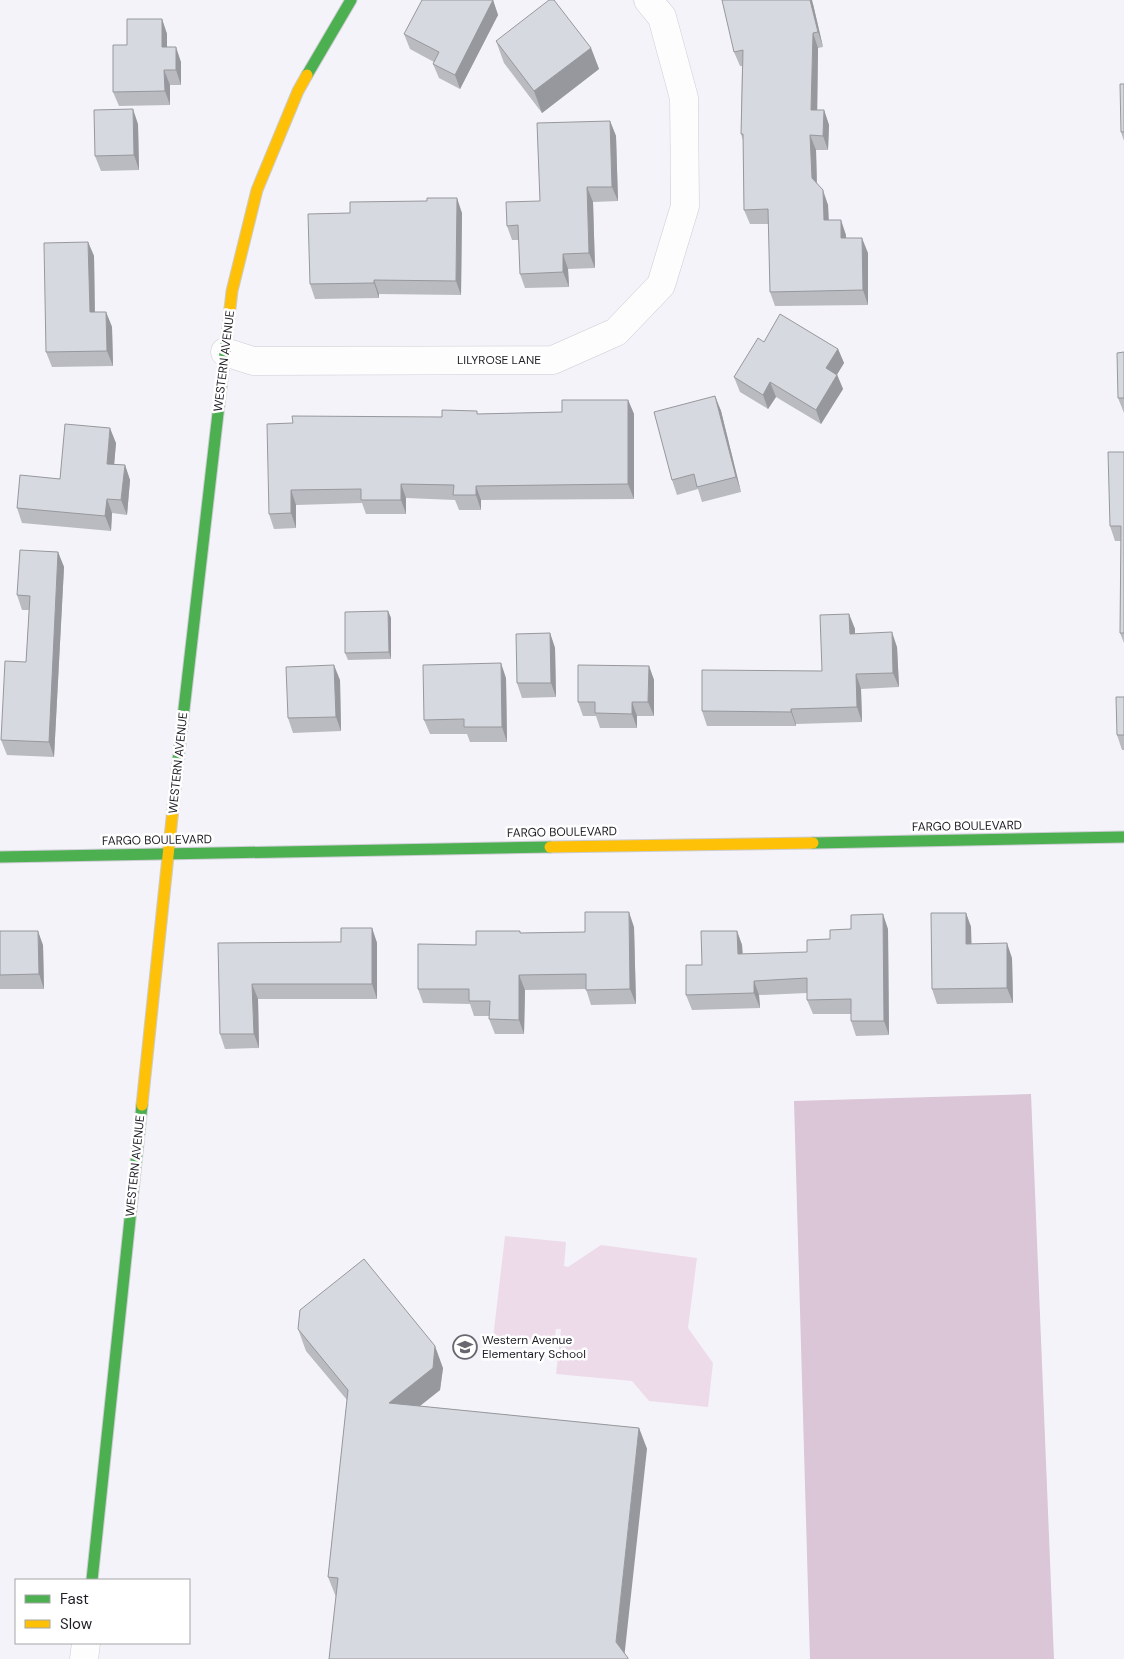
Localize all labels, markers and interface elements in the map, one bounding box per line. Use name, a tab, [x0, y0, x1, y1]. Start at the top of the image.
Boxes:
street label: WESTERN AVENUE	[210, 309, 238, 413]
street label: LILYROSE LANE	[457, 352, 541, 368]
street label: WESTERN AVENUE	[165, 711, 191, 814]
street label: FARGO BOULEVARD	[912, 817, 1022, 835]
street label: FARGO BOULEVARD	[507, 823, 617, 841]
street label: FARGO BOULEVARD	[102, 831, 212, 849]
street label: WESTERN AVENUE	[122, 1114, 148, 1217]
place label: Western Avenue Elementary School	[482, 1332, 586, 1362]
school or university icon: Western Avenue Elementary School	[452, 1334, 478, 1360]
legend	[15, 1579, 190, 1644]
text: Fast	[60, 1589, 89, 1609]
text: Slow	[60, 1614, 93, 1634]

